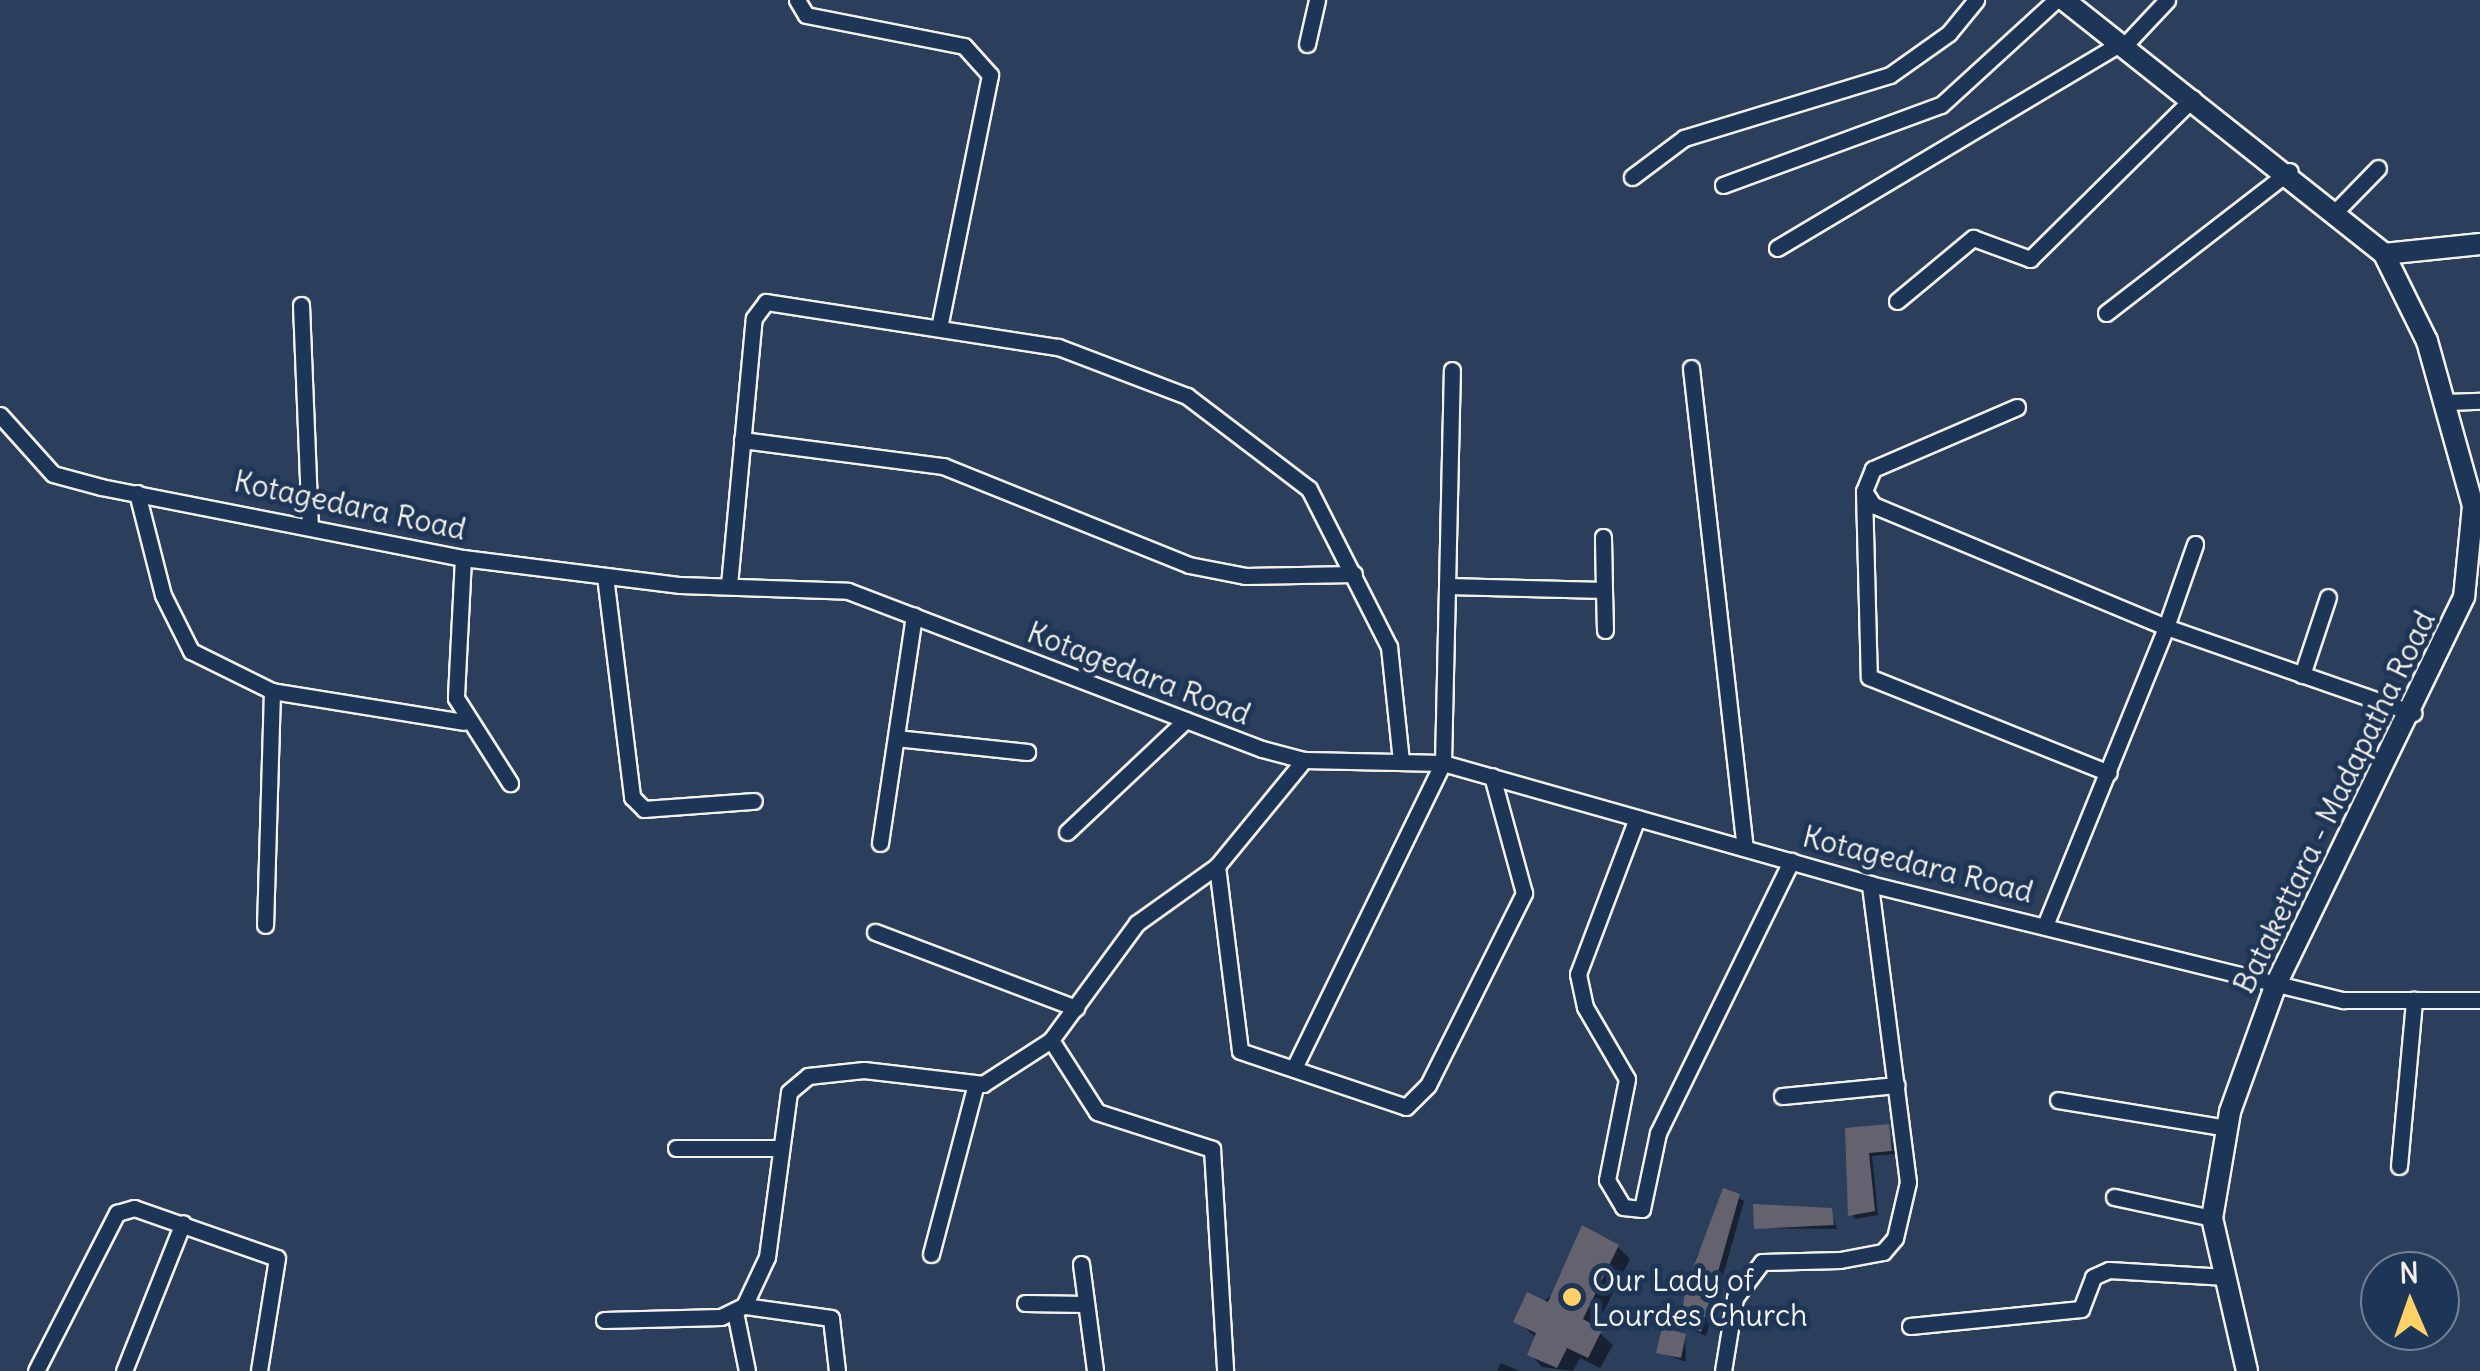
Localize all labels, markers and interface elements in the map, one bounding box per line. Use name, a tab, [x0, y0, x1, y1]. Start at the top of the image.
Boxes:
street label: Kotagedara Road	[231, 463, 469, 547]
street label: Batakettara - Madapatha Road	[2226, 605, 2442, 999]
street label: Kotagedara Road	[1022, 614, 1256, 732]
street label: Kotagedara Road	[1799, 818, 2037, 910]
north arrow	[2360, 1251, 2460, 1351]
text: N	[2399, 1255, 2419, 1291]
place label: Our Lady of Lourdes Church	[1592, 1262, 1808, 1332]
marker: Our Lady of Lourdes Church	[1561, 1286, 1583, 1308]

